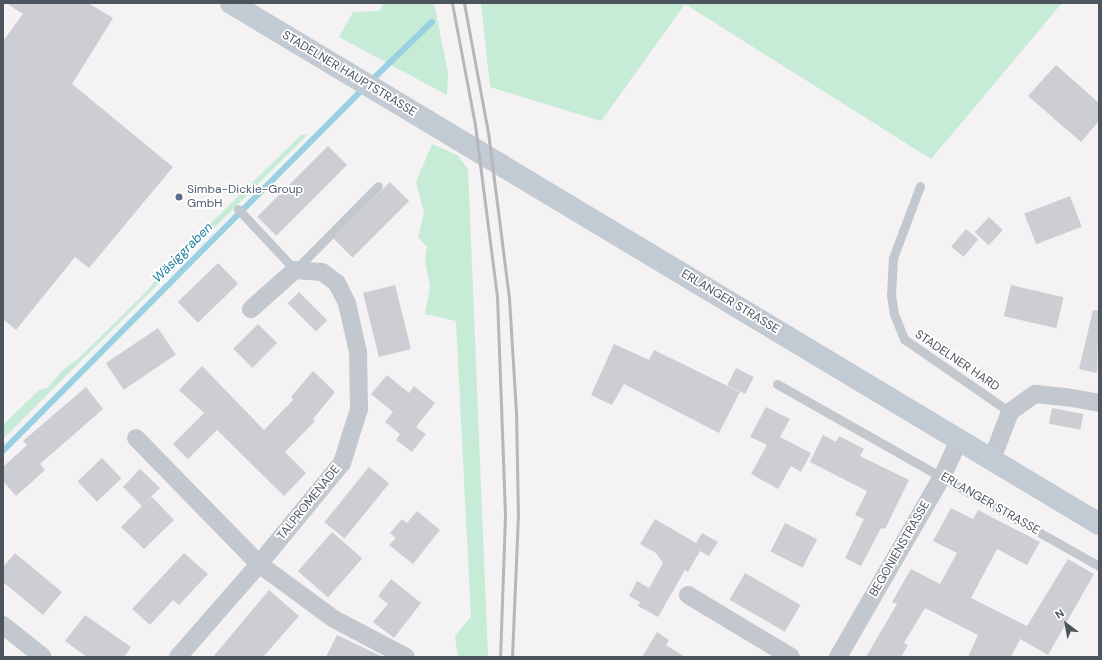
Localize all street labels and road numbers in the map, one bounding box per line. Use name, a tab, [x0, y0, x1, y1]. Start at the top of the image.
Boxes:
street label: STADELNER HAUPTSTRASSE	[279, 28, 419, 120]
street label: ERLANGER STRASSE	[678, 267, 782, 337]
street label: STADELNER HARD	[912, 327, 1002, 395]
street label: TALPROMENADE	[275, 463, 343, 543]
street label: ERLANGER STRASSE	[938, 470, 1042, 538]
street label: BEGONIENSTRASSE	[867, 499, 933, 599]

